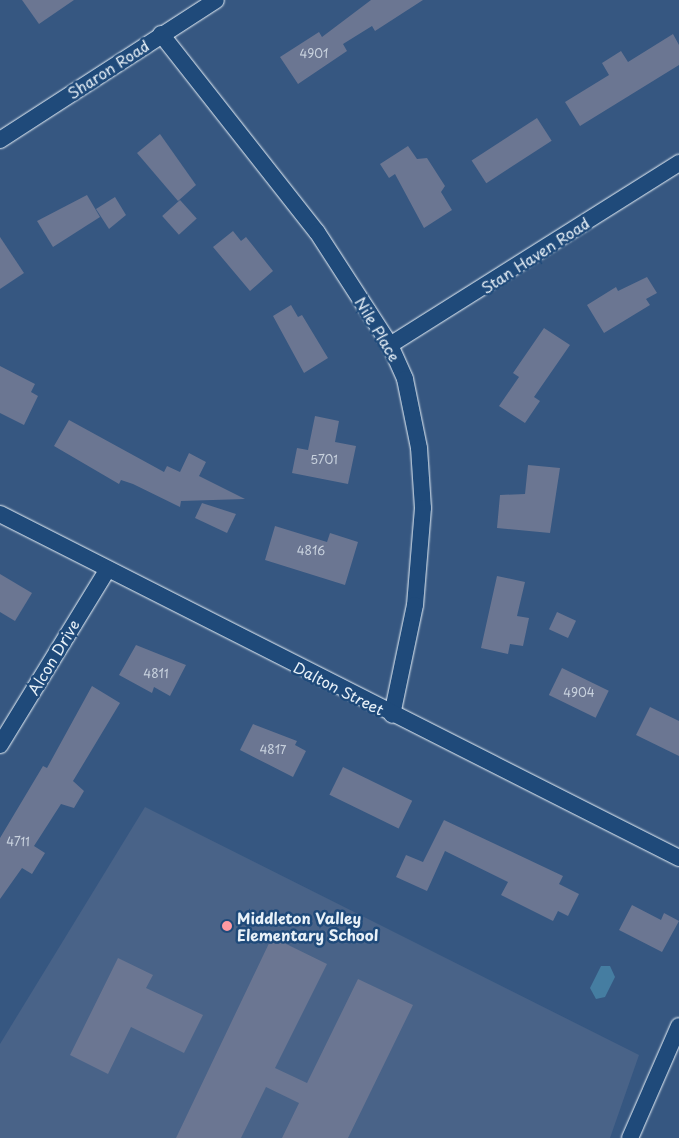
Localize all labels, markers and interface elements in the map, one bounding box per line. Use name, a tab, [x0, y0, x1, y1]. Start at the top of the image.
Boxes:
street label: Sharon Road	[64, 36, 152, 102]
house number: 4901	[300, 47, 328, 61]
street label: Stan Haven Road	[478, 213, 592, 297]
street label: Nile Place	[352, 294, 404, 364]
house number: 5701	[310, 453, 338, 467]
house number: 4816	[297, 544, 325, 558]
street label: Alcon Drive	[24, 616, 82, 698]
street label: Dalton Street	[291, 658, 387, 718]
house number: 4811	[143, 667, 169, 681]
house number: 4904	[563, 686, 595, 700]
house number: 4817	[259, 743, 287, 757]
house number: 4711	[6, 835, 30, 849]
place label: Middleton Valley Elementary School	[237, 908, 378, 943]
marker: Middleton Valley Elementary School	[221, 920, 233, 932]

